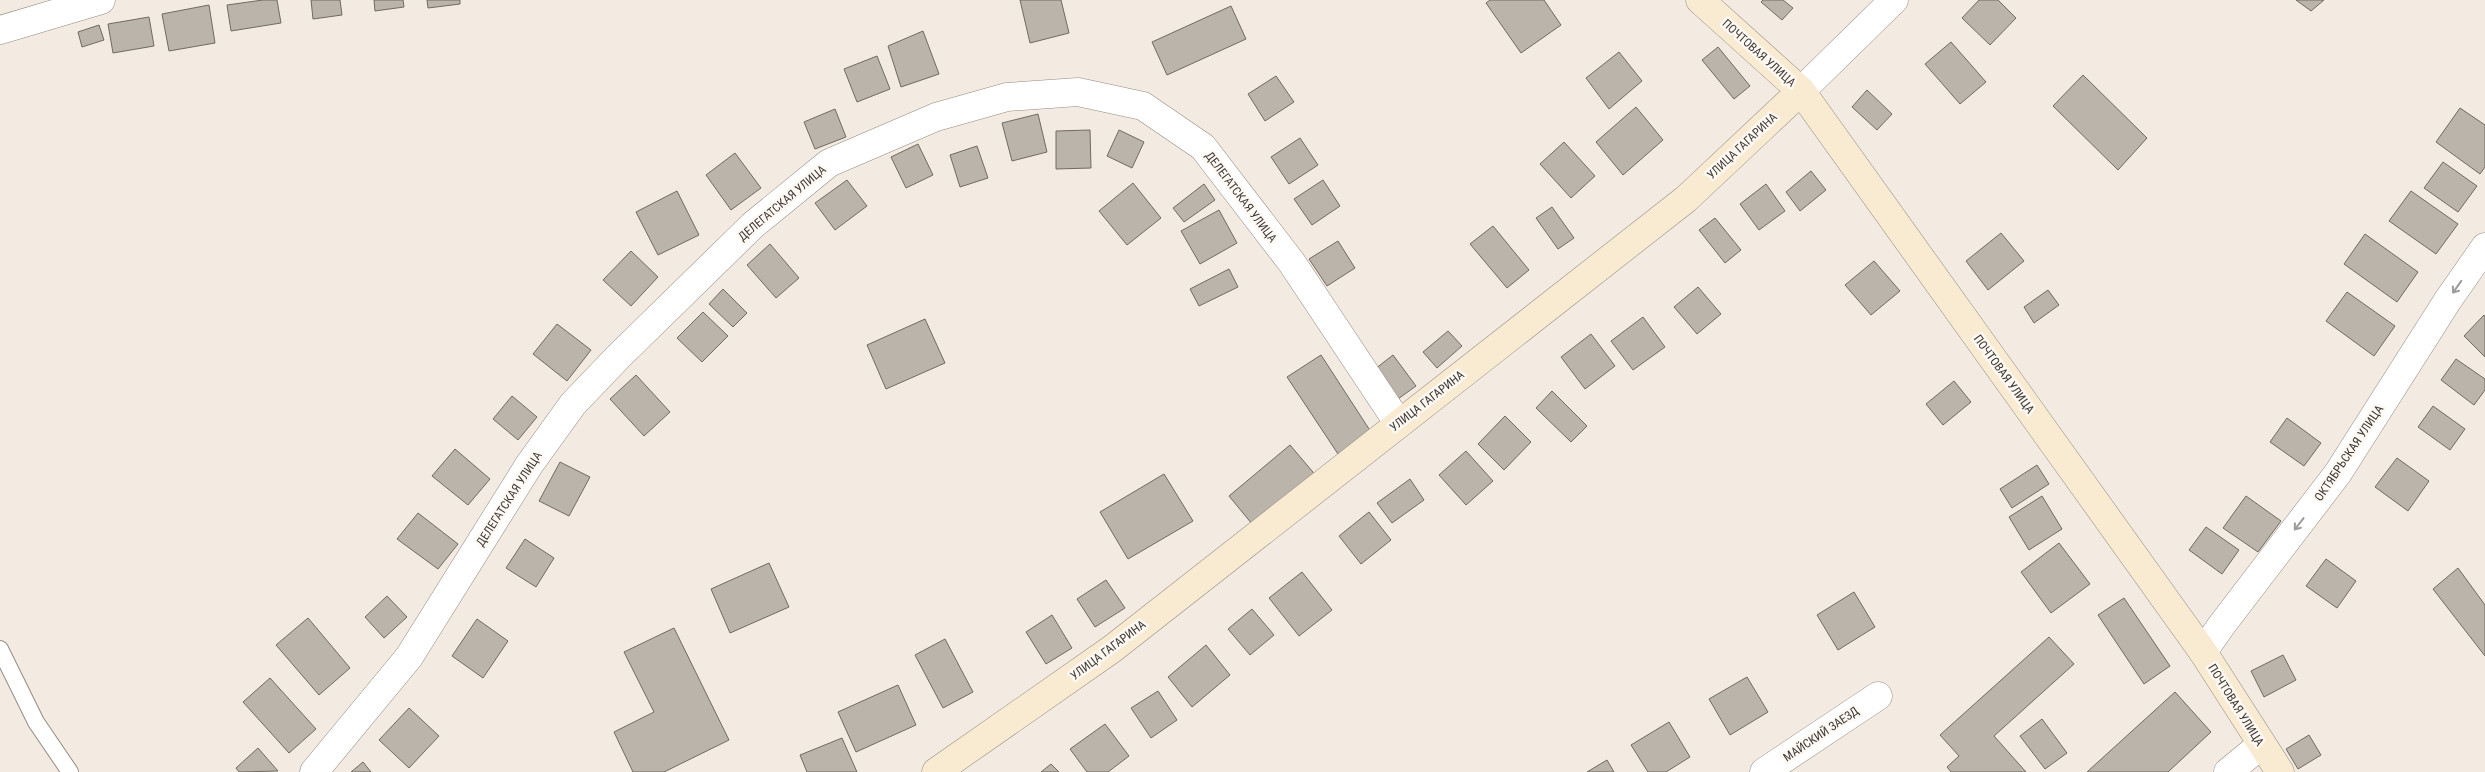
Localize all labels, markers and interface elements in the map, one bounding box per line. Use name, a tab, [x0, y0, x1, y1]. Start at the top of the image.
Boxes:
street label: ПОЧТОВАЯ УЛИЦА	[1719, 16, 1799, 90]
street label: УЛИЦА ГАГАРИНА	[1704, 110, 1780, 182]
street label: ДЕЛЕГАТСКАЯ УЛИЦА	[1202, 149, 1280, 245]
street label: ДЕЛЕГАТСКАЯ УЛИЦА	[735, 162, 829, 244]
one-way arrow	[2452, 280, 2462, 294]
street label: ПОЧТОВАЯ УЛИЦА	[1971, 332, 2037, 416]
street label: УЛИЦА ГАГАРИНА	[1387, 368, 1467, 434]
street label: ОКТЯБРЬСКАЯ УЛИЦА	[2312, 402, 2386, 504]
street label: ДЕЛЕГАТСКАЯ УЛИЦА	[473, 449, 545, 549]
one-way arrow	[2294, 517, 2304, 531]
street label: УЛИЦА ГАГАРИНА	[1068, 617, 1148, 683]
street label: ПОЧТОВАЯ УЛИЦА	[2205, 662, 2267, 749]
street label: МАЙСКИЙ ЗАЕЗД	[1780, 703, 1861, 764]

